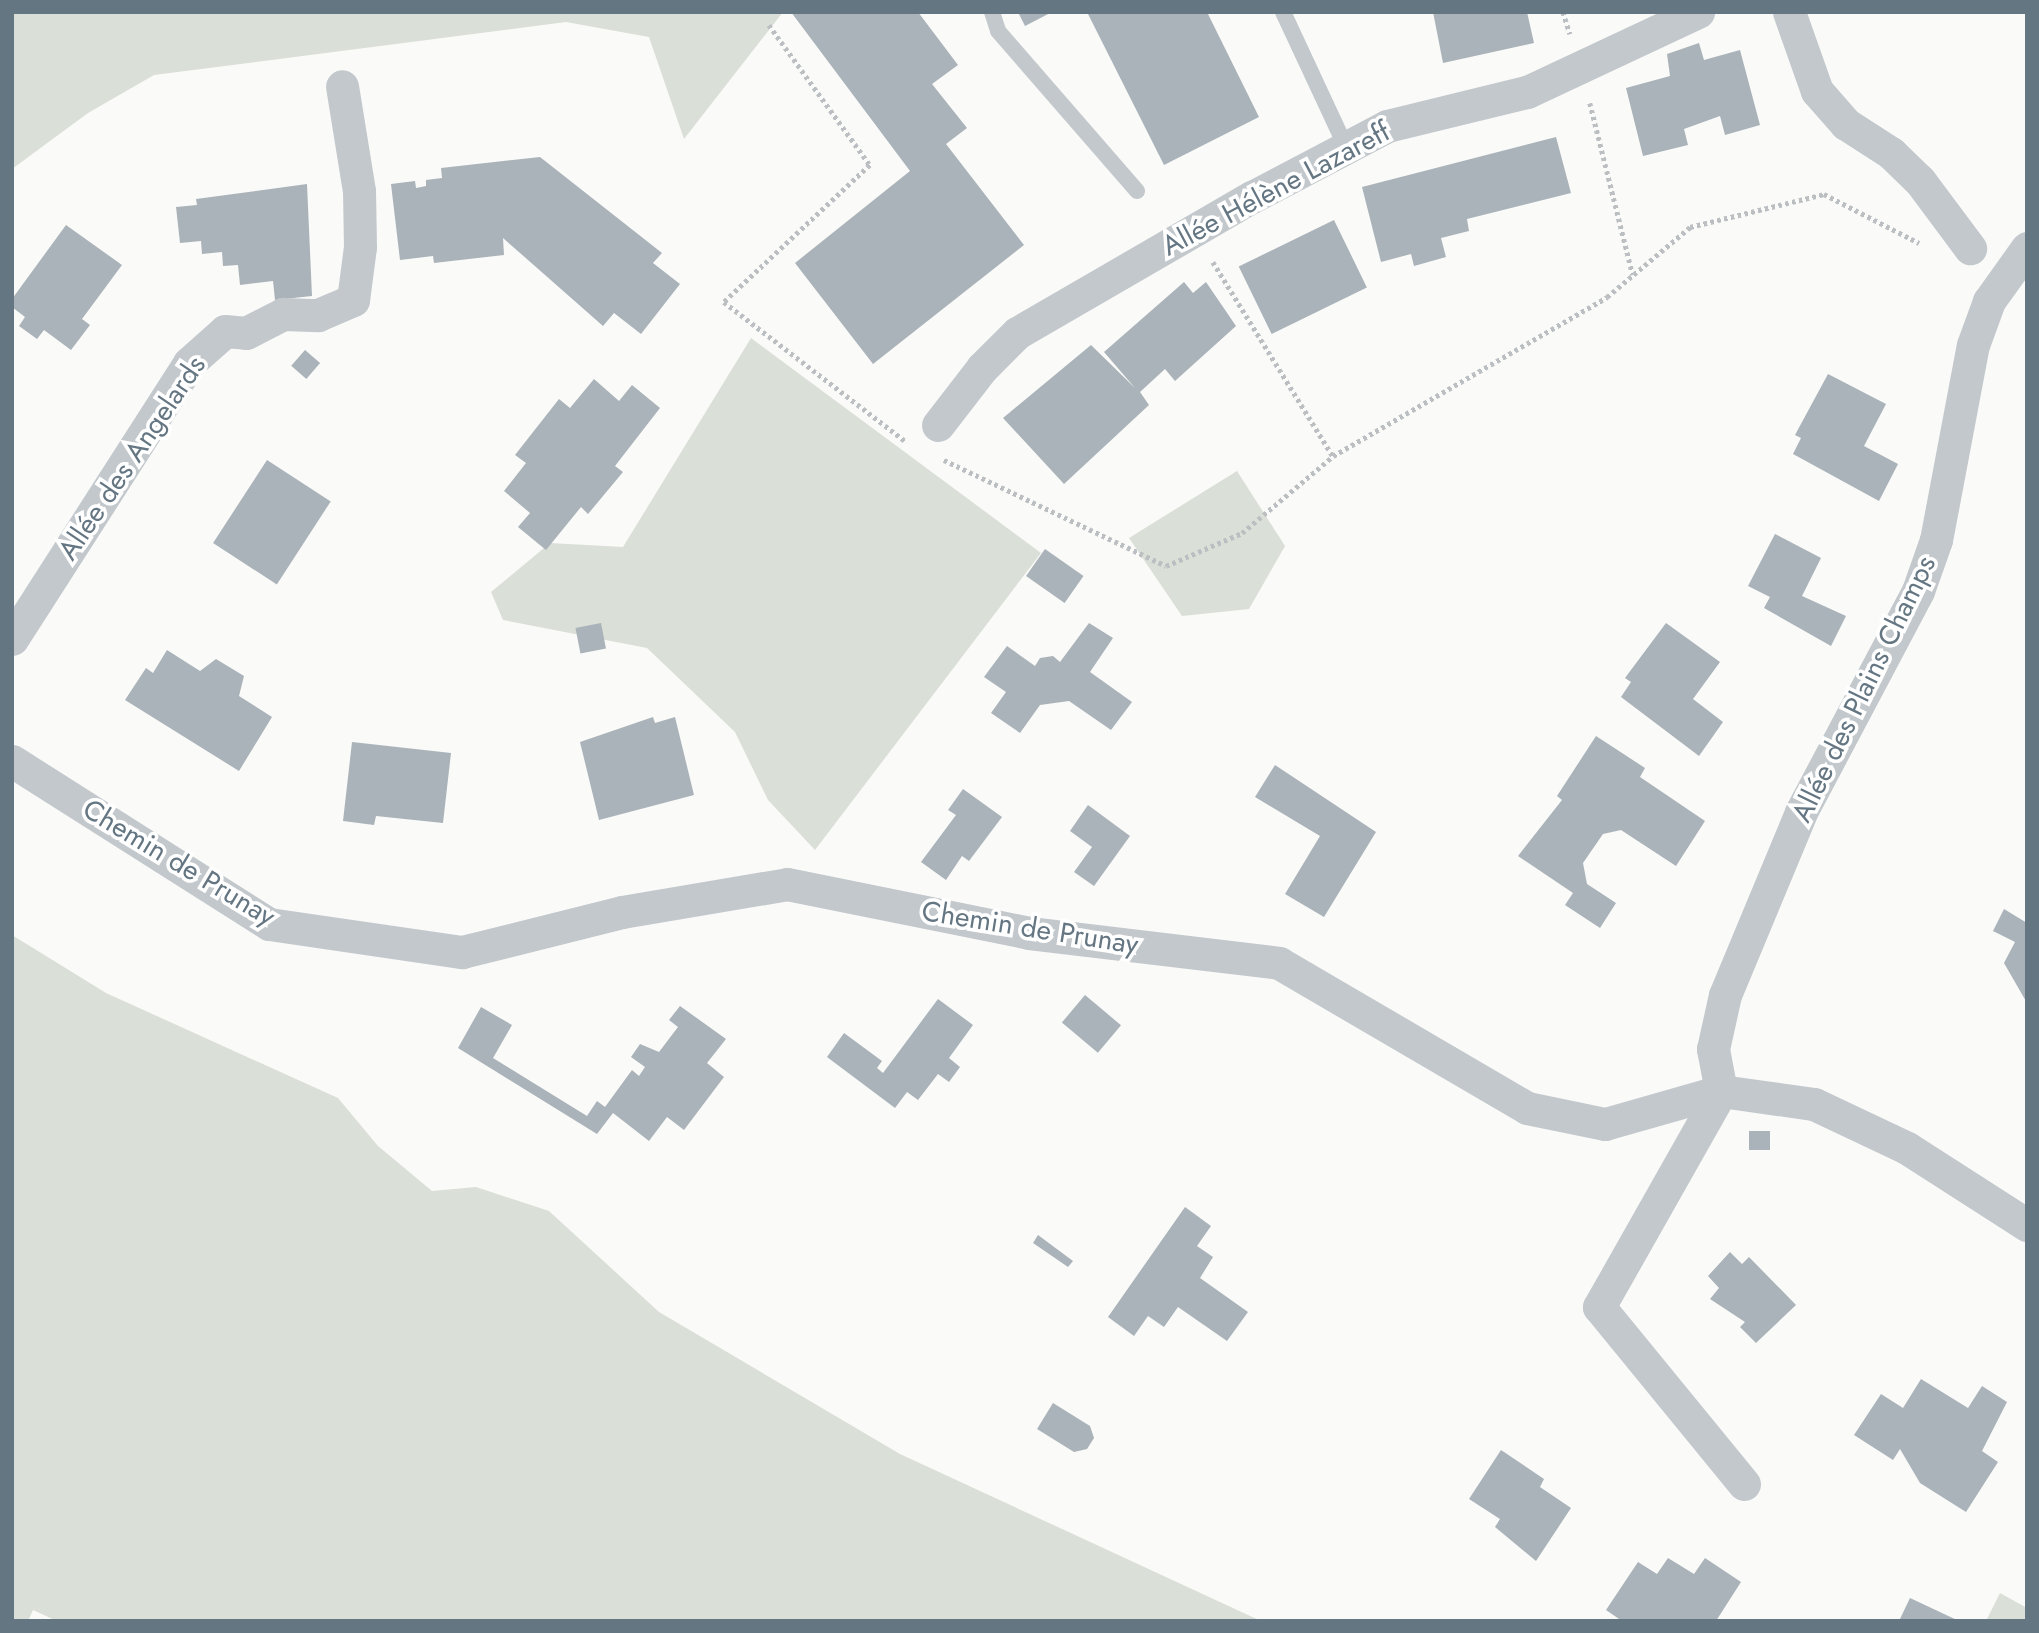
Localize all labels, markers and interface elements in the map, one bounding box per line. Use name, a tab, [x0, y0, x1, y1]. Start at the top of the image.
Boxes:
street label: Allée Hélène Lazareff	[1156, 115, 1396, 263]
street label: Allée des Angelards	[51, 350, 213, 566]
street label: Allée des Plains Champs	[1785, 550, 1943, 828]
street label: Chemin de Prunay	[77, 792, 281, 934]
street label: Chemin de Prunay	[919, 894, 1141, 962]

